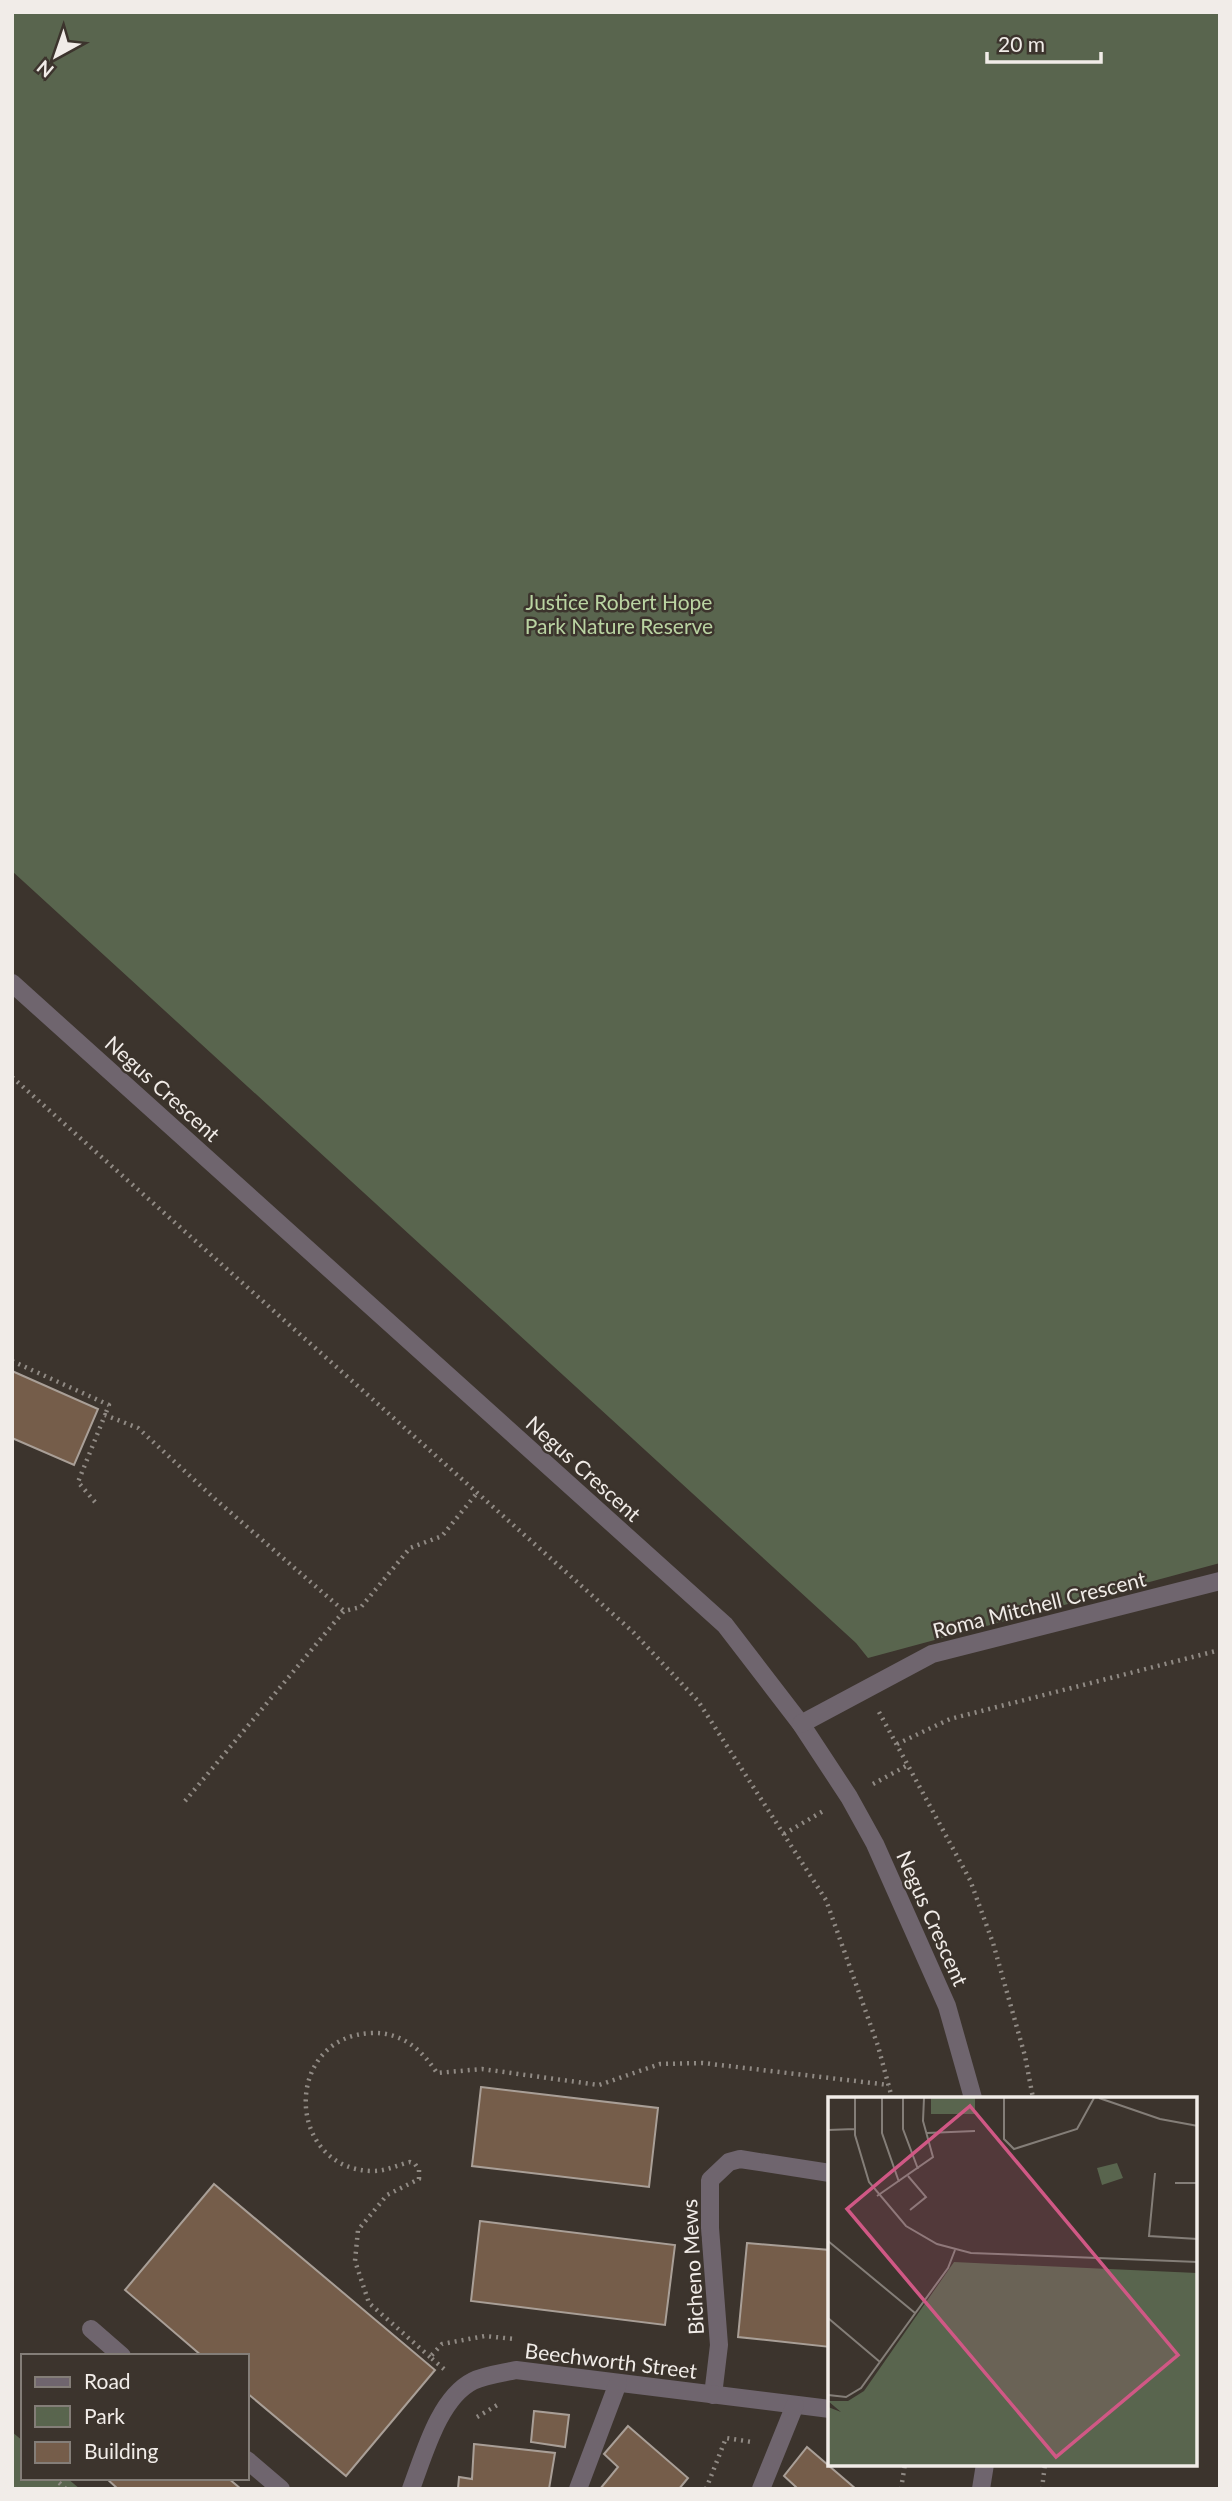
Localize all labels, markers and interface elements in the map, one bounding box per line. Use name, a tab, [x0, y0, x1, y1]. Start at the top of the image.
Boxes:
north arrow	[21, 21, 91, 91]
scale bar	[987, 21, 1101, 65]
text: 20 m	[998, 31, 1045, 56]
text: N	[32, 56, 58, 83]
park label: Justice Robert Hope Park Nature Reserve	[525, 589, 713, 638]
street label: Negus Crescent	[101, 1030, 226, 1146]
street label: Negus Crescent	[522, 1410, 647, 1526]
street label: Roma Mitchell Crescent	[930, 1565, 1149, 1643]
street label: Negus Crescent	[892, 1847, 974, 1990]
inset map	[828, 2097, 1197, 2466]
street label: Bicheno Mews	[676, 2198, 708, 2336]
street label: Beechworth Street	[524, 2337, 699, 2383]
legend	[21, 2354, 248, 2480]
text: Road	[84, 2368, 131, 2393]
text: Park	[84, 2403, 125, 2428]
text: Building	[84, 2438, 159, 2463]

